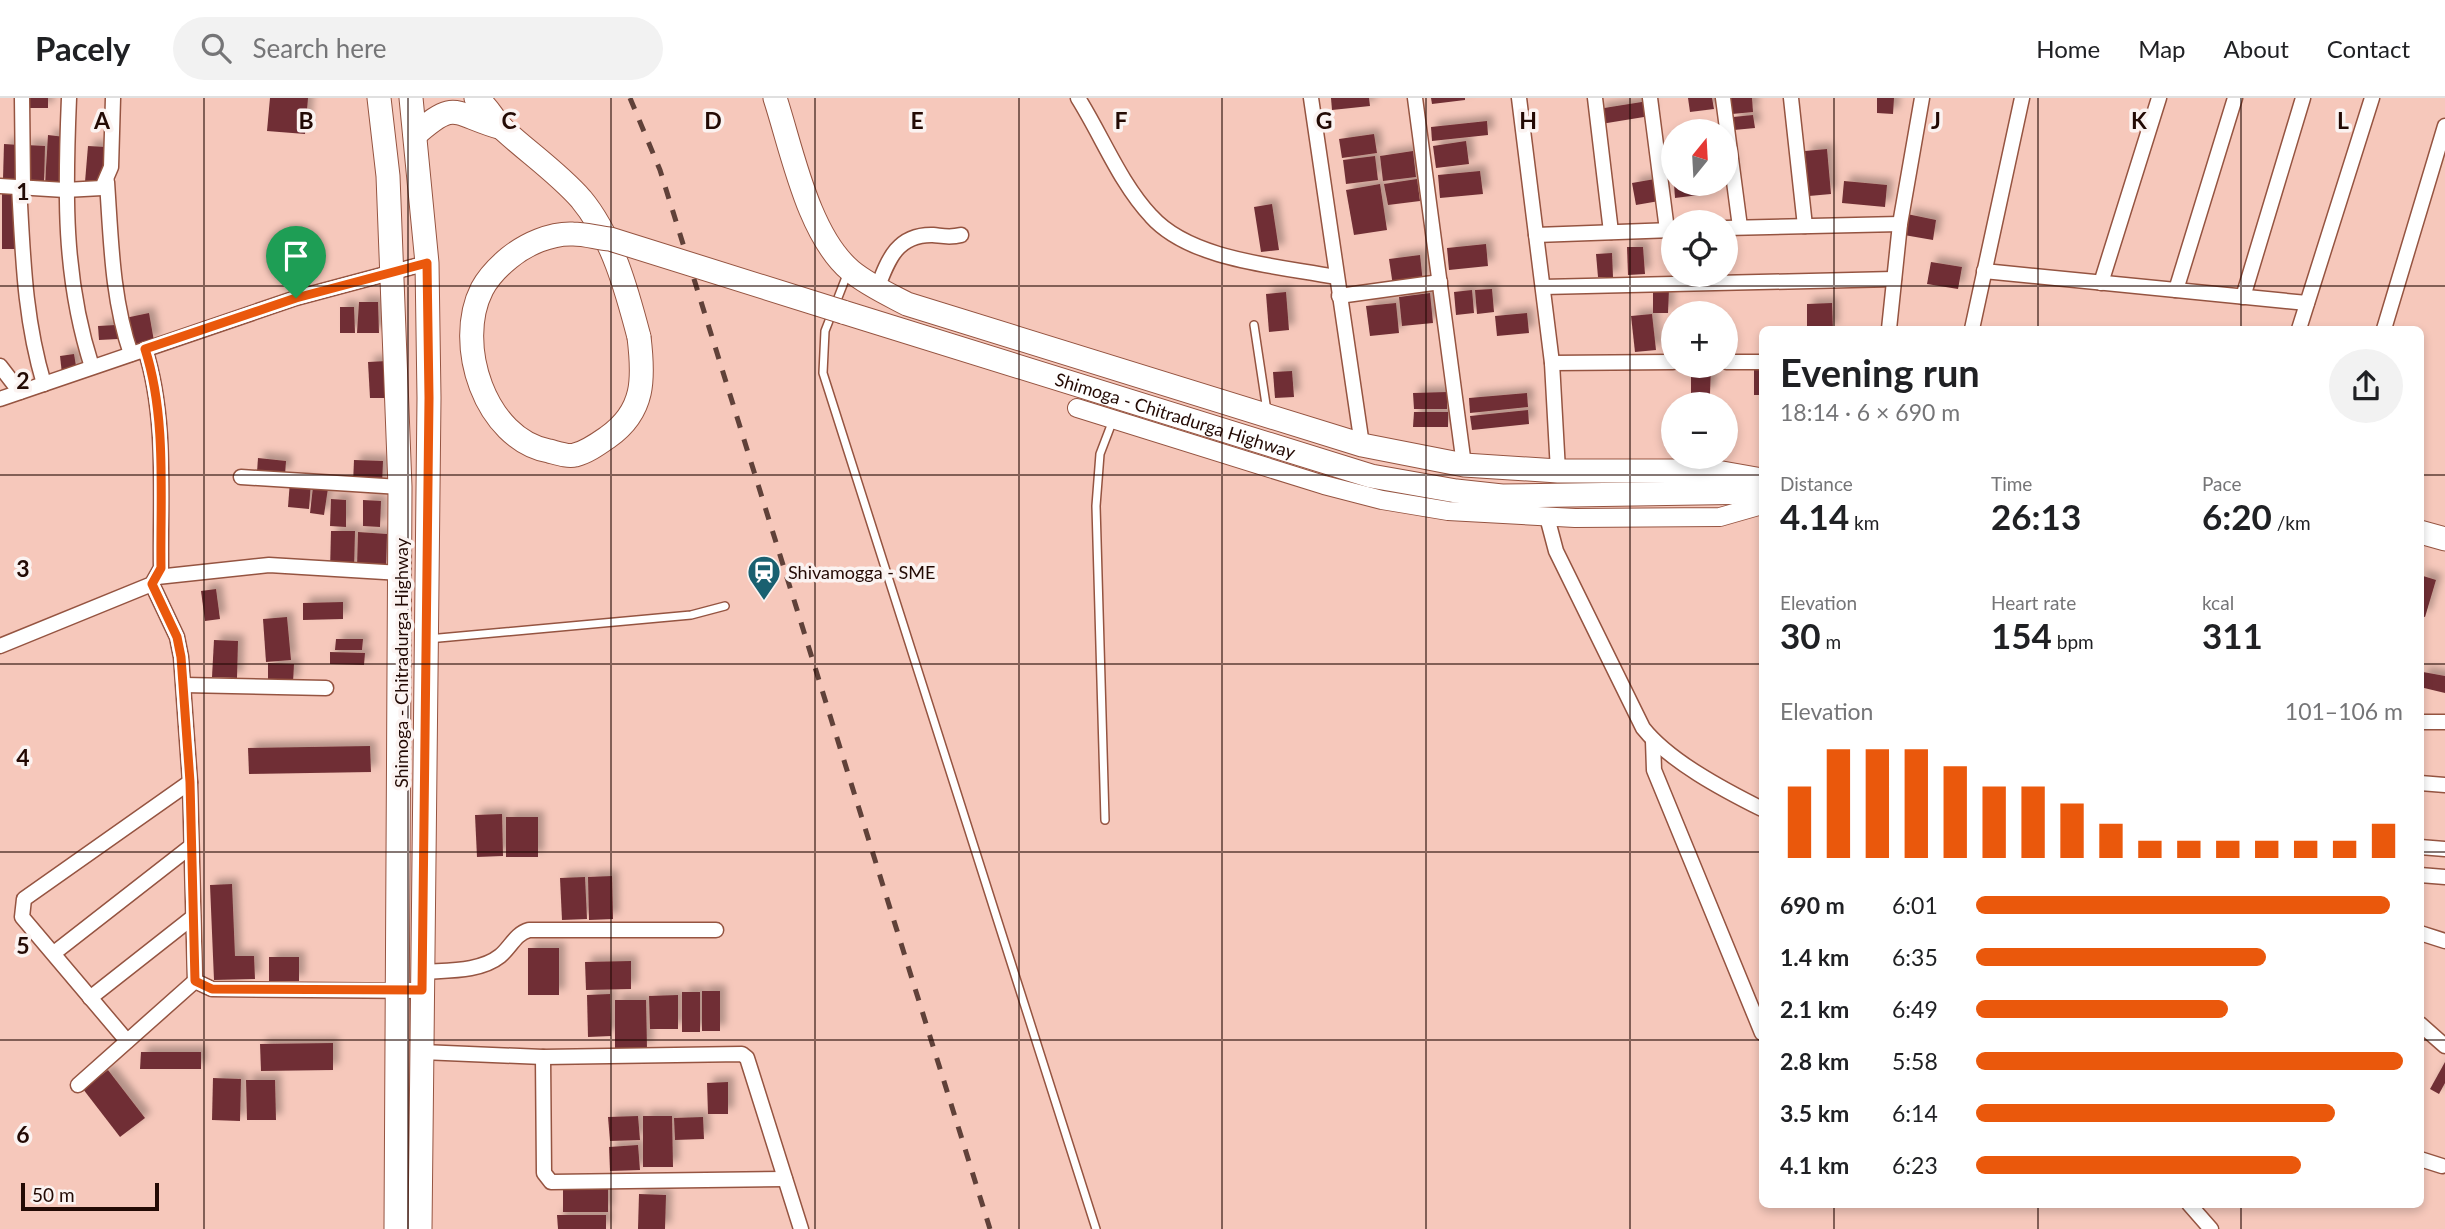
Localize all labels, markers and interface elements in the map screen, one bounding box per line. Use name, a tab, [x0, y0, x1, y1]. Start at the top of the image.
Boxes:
search box	[173, 17, 663, 80]
text: Pacely	[35, 28, 131, 68]
icon: search	[197, 29, 235, 67]
text: Search here	[253, 32, 387, 64]
text: Home	[2036, 34, 2100, 63]
text: Map	[2138, 34, 2186, 63]
text: About	[2224, 34, 2289, 63]
text: Contact	[2327, 34, 2410, 63]
text: A	[93, 106, 111, 134]
text: B	[298, 106, 314, 134]
text: C	[501, 106, 517, 134]
text: D	[704, 106, 722, 134]
text: E	[910, 106, 924, 134]
text: F	[1114, 106, 1128, 134]
text: G	[1316, 106, 1332, 134]
text: H	[1519, 106, 1537, 134]
text: J	[1931, 106, 1941, 134]
text: K	[2131, 106, 2147, 134]
text: L	[2337, 106, 2349, 134]
north arrow	[1661, 119, 1738, 196]
map controls	[1661, 119, 1738, 469]
text: 1	[16, 177, 30, 205]
button: locate	[1661, 210, 1738, 287]
pin	[266, 226, 326, 298]
icon: arrive	[277, 237, 315, 275]
button: +	[1661, 301, 1738, 378]
text: Evening run	[1780, 349, 1980, 395]
button: share	[2329, 349, 2403, 423]
text: 2	[16, 366, 30, 394]
street label: Shimoga - Chitradurga Highway	[1053, 368, 1299, 463]
button: −	[1661, 392, 1738, 469]
text: 18:14 · 6 × 690 m	[1780, 398, 1960, 426]
text: Distance	[1780, 472, 1853, 495]
text: Time	[1991, 472, 2032, 495]
text: Pace	[2202, 472, 2241, 495]
text: 4.14	[1780, 495, 1849, 537]
text: 26:13	[1991, 495, 2081, 537]
text: 6:20	[2202, 495, 2272, 537]
text: km	[1849, 511, 1879, 534]
text: /km	[2272, 511, 2311, 534]
street label: Shimoga - Chitradurga Highway	[390, 537, 412, 788]
station icon: Shivamogga - SME	[745, 553, 783, 602]
text: 3	[16, 554, 30, 582]
place label: Shivamogga - SME	[788, 561, 935, 583]
text: Elevation	[1780, 591, 1857, 614]
text: Heart rate	[1991, 591, 2076, 614]
text: kcal	[2202, 591, 2234, 614]
text: 30	[1780, 614, 1821, 656]
text: 154	[1991, 614, 2052, 656]
text: 311	[2202, 614, 2263, 656]
text: m	[1821, 630, 1841, 653]
text: bpm	[2052, 630, 2094, 653]
text: Elevation	[1780, 697, 1873, 725]
text: 101–106 m	[2285, 697, 2403, 725]
text: 4	[16, 743, 30, 771]
text: 690 m	[1780, 891, 1845, 919]
text: 6:01	[1892, 891, 1938, 919]
text: 5	[16, 931, 30, 959]
text: 1.4 km	[1780, 943, 1849, 971]
text: 6:35	[1892, 943, 1938, 971]
text: 2.1 km	[1780, 995, 1849, 1023]
text: 6:49	[1892, 995, 1938, 1023]
text: 2.8 km	[1780, 1047, 1849, 1075]
text: 5:58	[1892, 1047, 1938, 1075]
text: 3.5 km	[1780, 1099, 1849, 1127]
text: 6:14	[1892, 1099, 1938, 1127]
text: 6	[16, 1120, 30, 1148]
text: 4.1 km	[1780, 1151, 1849, 1179]
text: 6:23	[1892, 1151, 1938, 1179]
scale bar	[21, 1180, 159, 1212]
text: 50 m	[32, 1183, 75, 1206]

